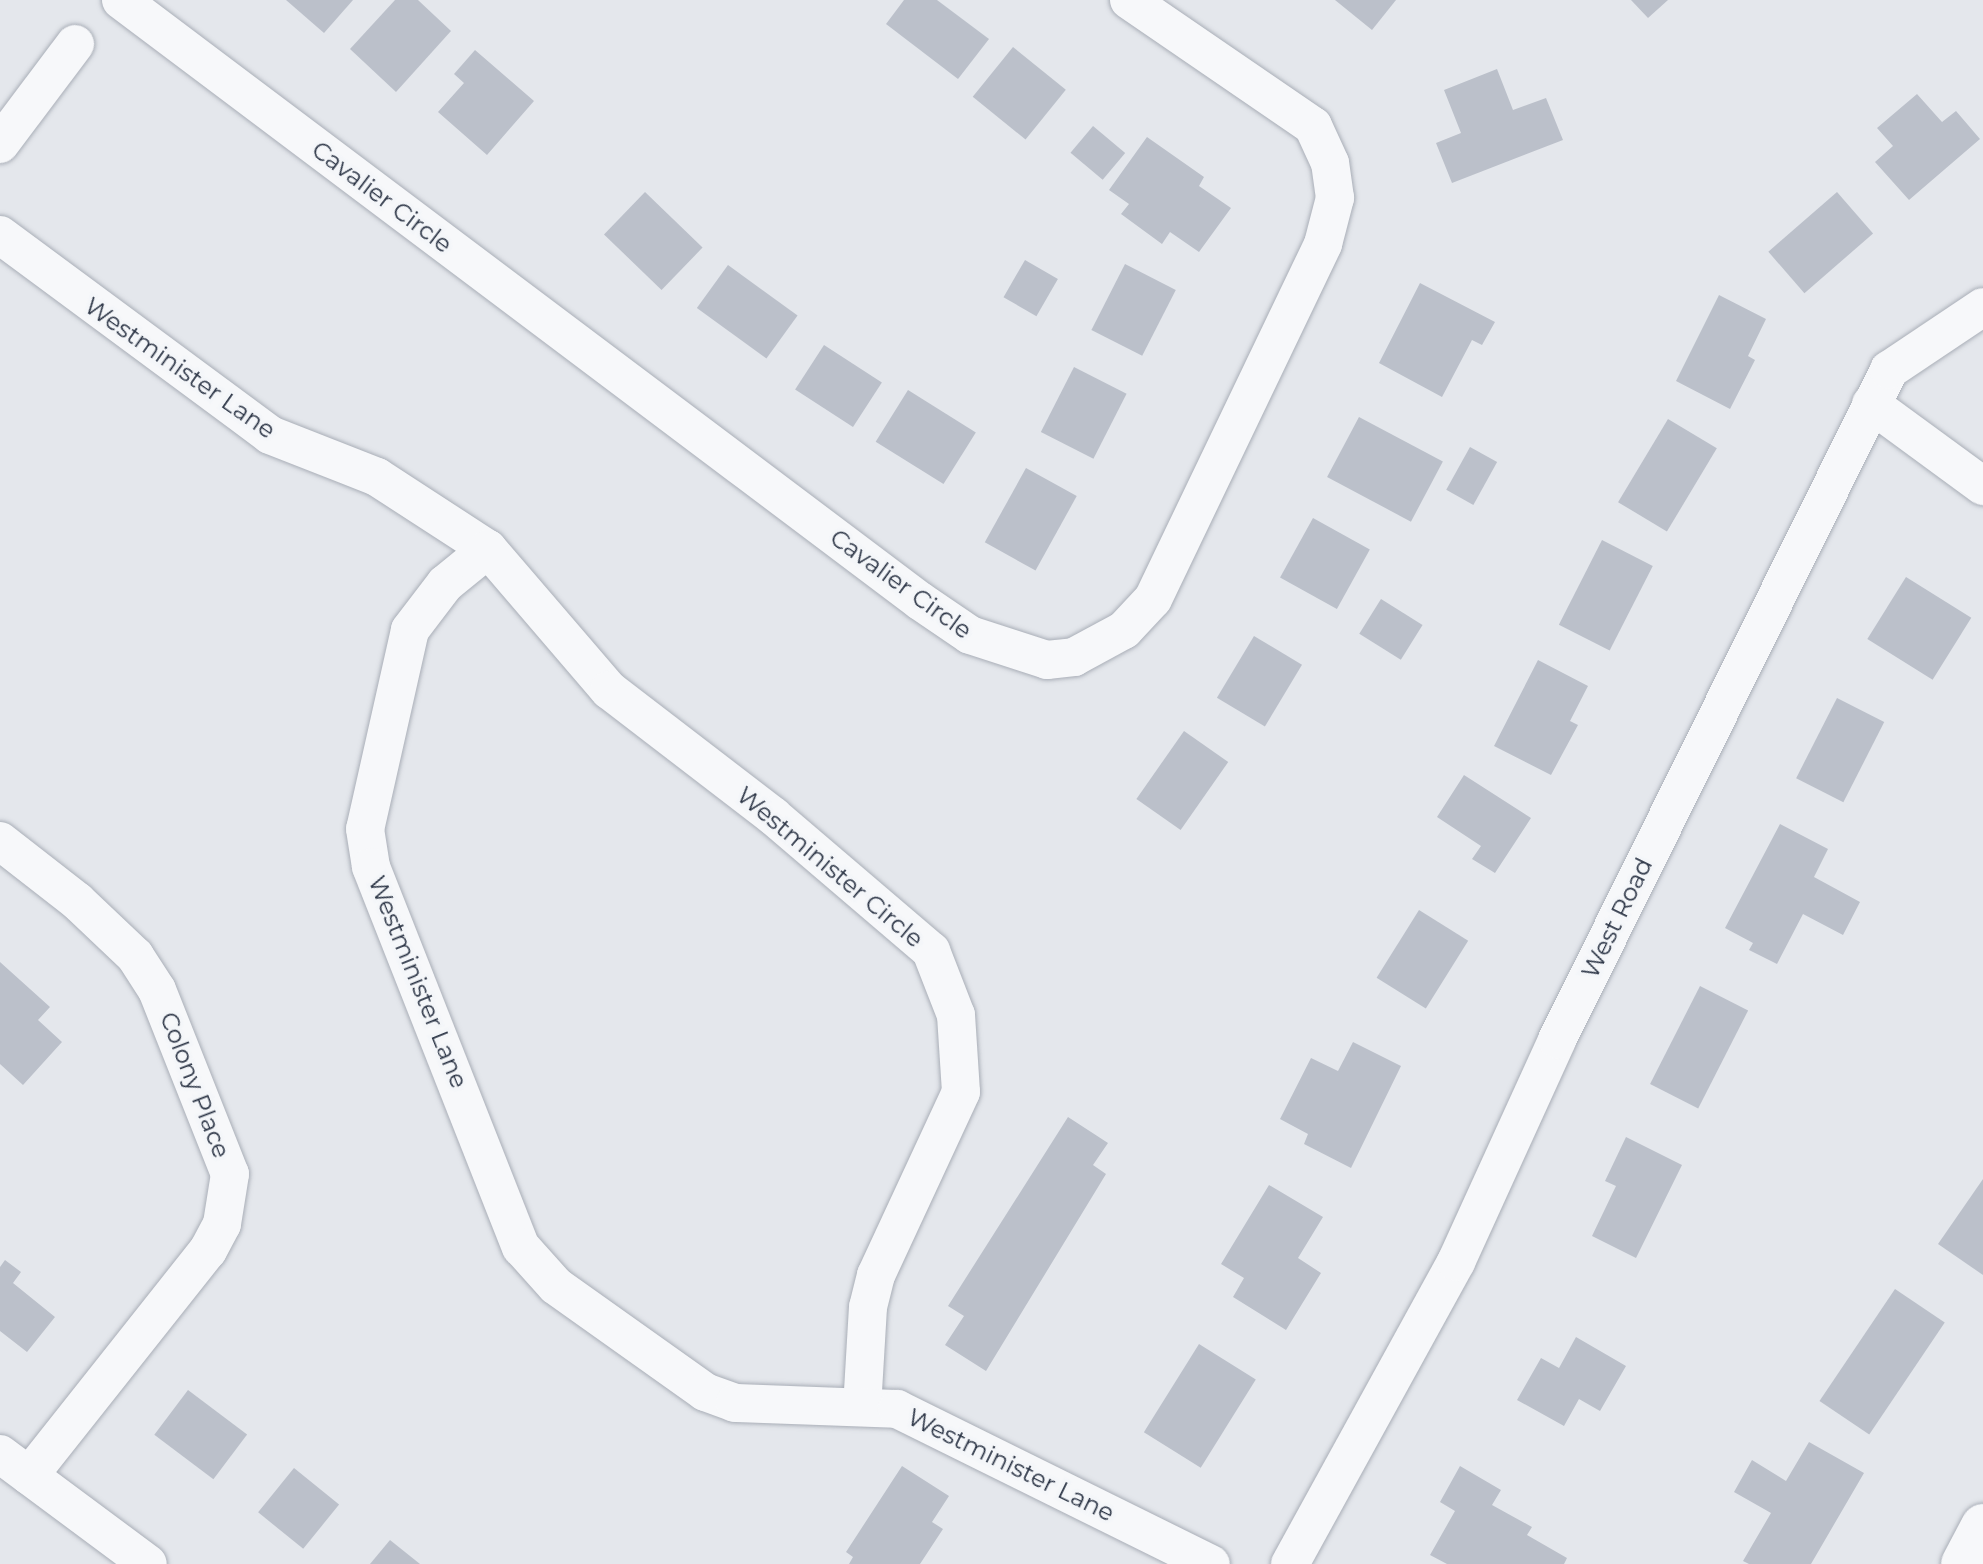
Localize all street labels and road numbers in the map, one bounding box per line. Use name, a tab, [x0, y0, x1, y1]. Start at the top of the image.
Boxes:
street label: Cavalier Circle	[306, 135, 458, 259]
street label: Westminister Lane	[79, 291, 281, 445]
street label: Cavalier Circle	[825, 523, 977, 645]
street label: Westminister Circle	[731, 781, 929, 953]
street label: West Road	[1575, 853, 1659, 983]
street label: Westminister Lane	[362, 872, 474, 1092]
street label: Colony Place	[154, 1008, 236, 1162]
street label: Westminister Lane	[903, 1402, 1119, 1528]

